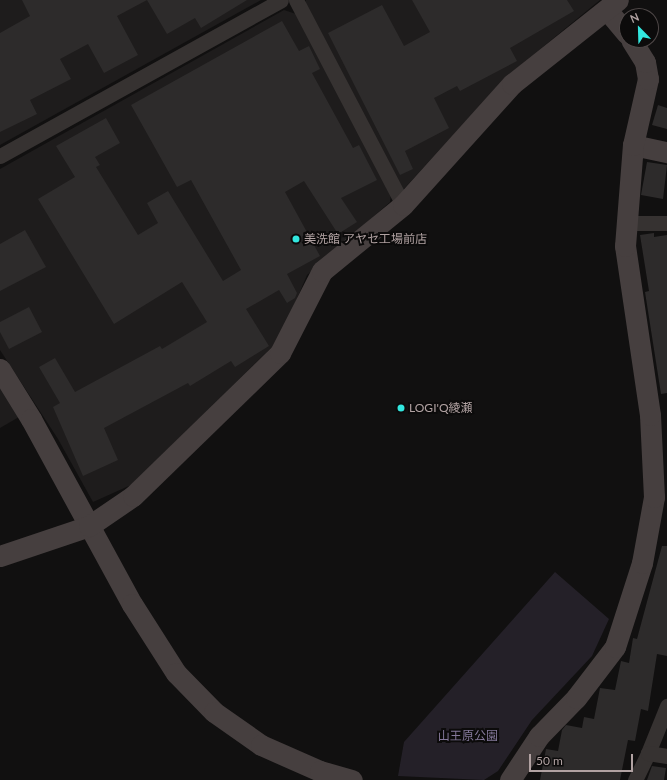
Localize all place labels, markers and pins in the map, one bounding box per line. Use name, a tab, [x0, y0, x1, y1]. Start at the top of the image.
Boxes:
place label: 美洗館 アヤセ工場前店	[304, 232, 427, 246]
marker: 美洗館 アヤセ工場前店	[291, 234, 301, 244]
place label: LOGI'Q綾瀬	[409, 401, 473, 415]
marker: LOGI'Q綾瀬	[396, 403, 406, 413]

